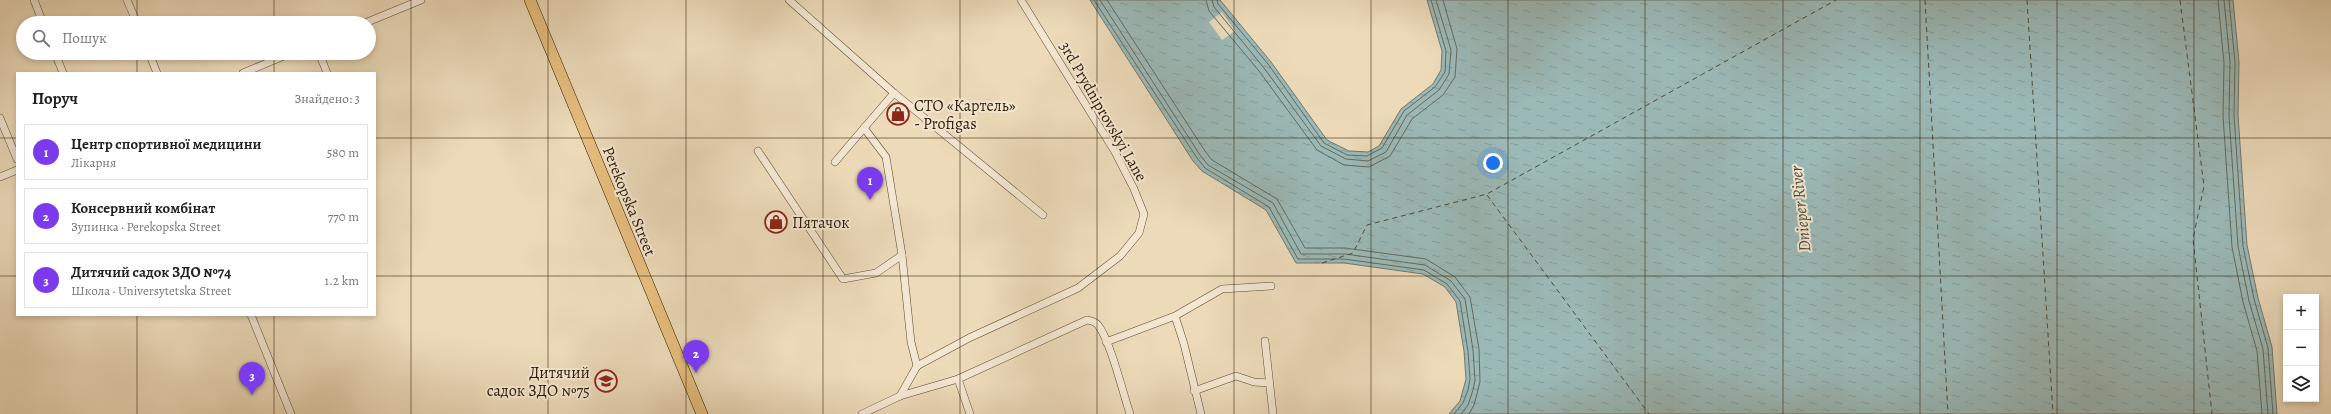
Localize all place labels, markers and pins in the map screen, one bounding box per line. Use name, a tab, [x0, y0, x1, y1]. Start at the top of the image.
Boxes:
place label: СТО «Картель» - Profigas	[914, 95, 1016, 135]
shop icon: СТО «Картель» - Profigas	[885, 101, 911, 127]
pin: 1	[857, 167, 883, 200]
shop icon: Пятачок	[763, 209, 789, 235]
place label: Пятачок	[792, 212, 850, 234]
pin: 2	[683, 340, 709, 373]
pin: 3	[239, 362, 265, 395]
place label: Дитячий садок ЗДО №75	[487, 362, 590, 402]
school or university icon: Дитячий садок ЗДО №75	[593, 368, 619, 394]

